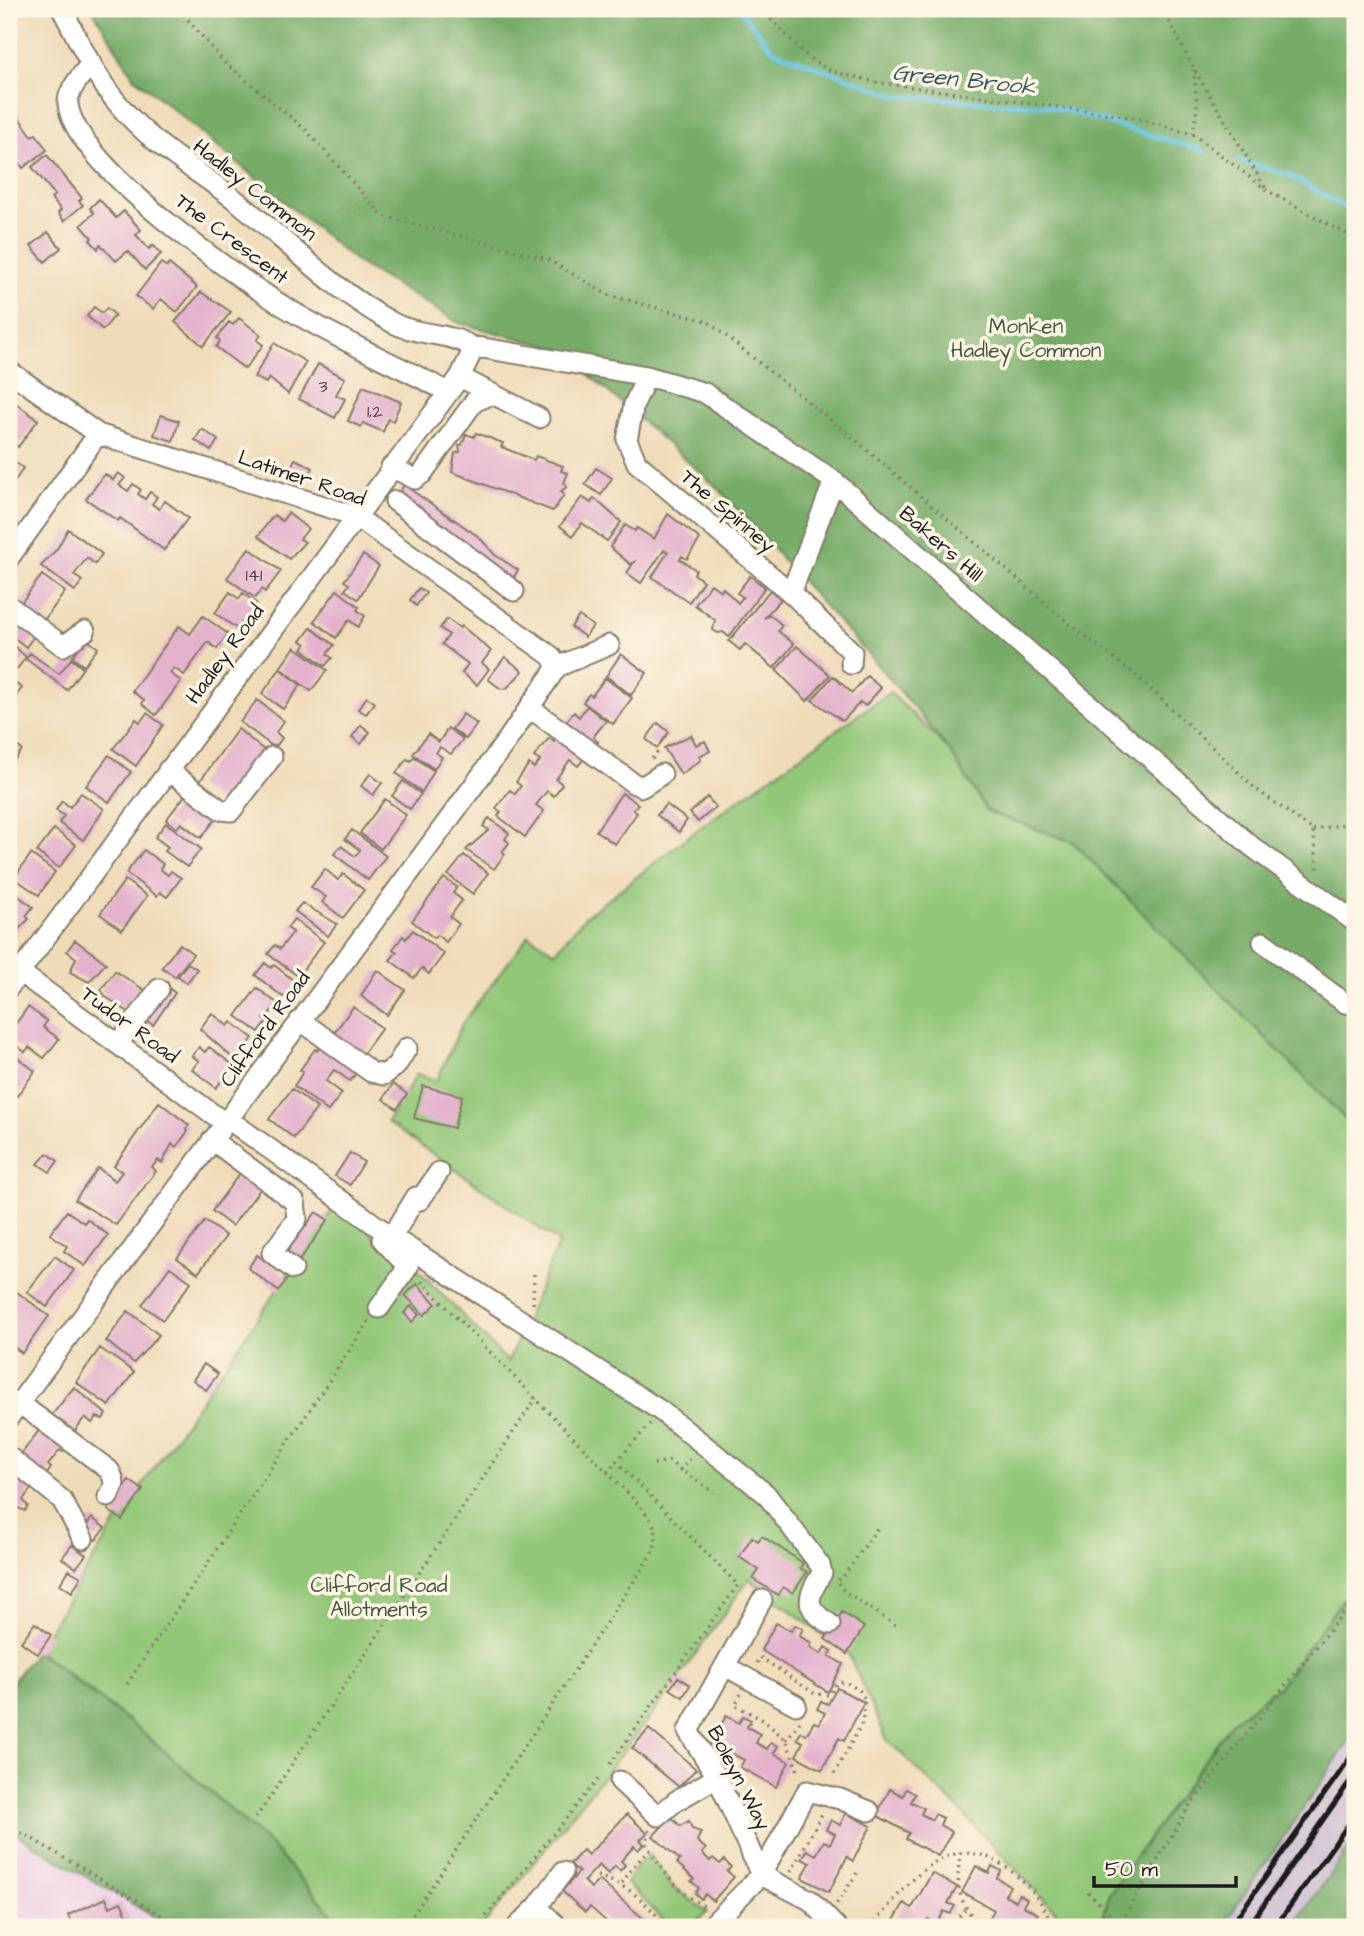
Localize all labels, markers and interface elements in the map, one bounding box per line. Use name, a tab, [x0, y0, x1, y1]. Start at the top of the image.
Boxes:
water label: Green Brook	[891, 57, 1038, 103]
street label: Hadley Common	[186, 132, 323, 249]
street label: The Crescent	[169, 187, 295, 292]
park label: Monken Hadley Common	[951, 312, 1101, 367]
house number: 3	[318, 374, 328, 399]
house number: 1,2	[367, 399, 384, 424]
street label: Latimer Road	[234, 443, 370, 513]
street label: The Spinney	[673, 463, 782, 561]
street label: Bakers Hill	[893, 499, 989, 589]
house number: 141	[246, 563, 262, 588]
street label: Hadley Road	[179, 598, 273, 711]
street label: Clifford Road	[213, 965, 317, 1093]
street label: Tudor Road	[75, 980, 185, 1071]
park label: Clifford Road Allotments	[310, 1571, 448, 1624]
street label: Boleyn Way	[698, 1721, 778, 1837]
scale bar	[1094, 1845, 1236, 1889]
text: 50 m	[1105, 1855, 1159, 1884]

